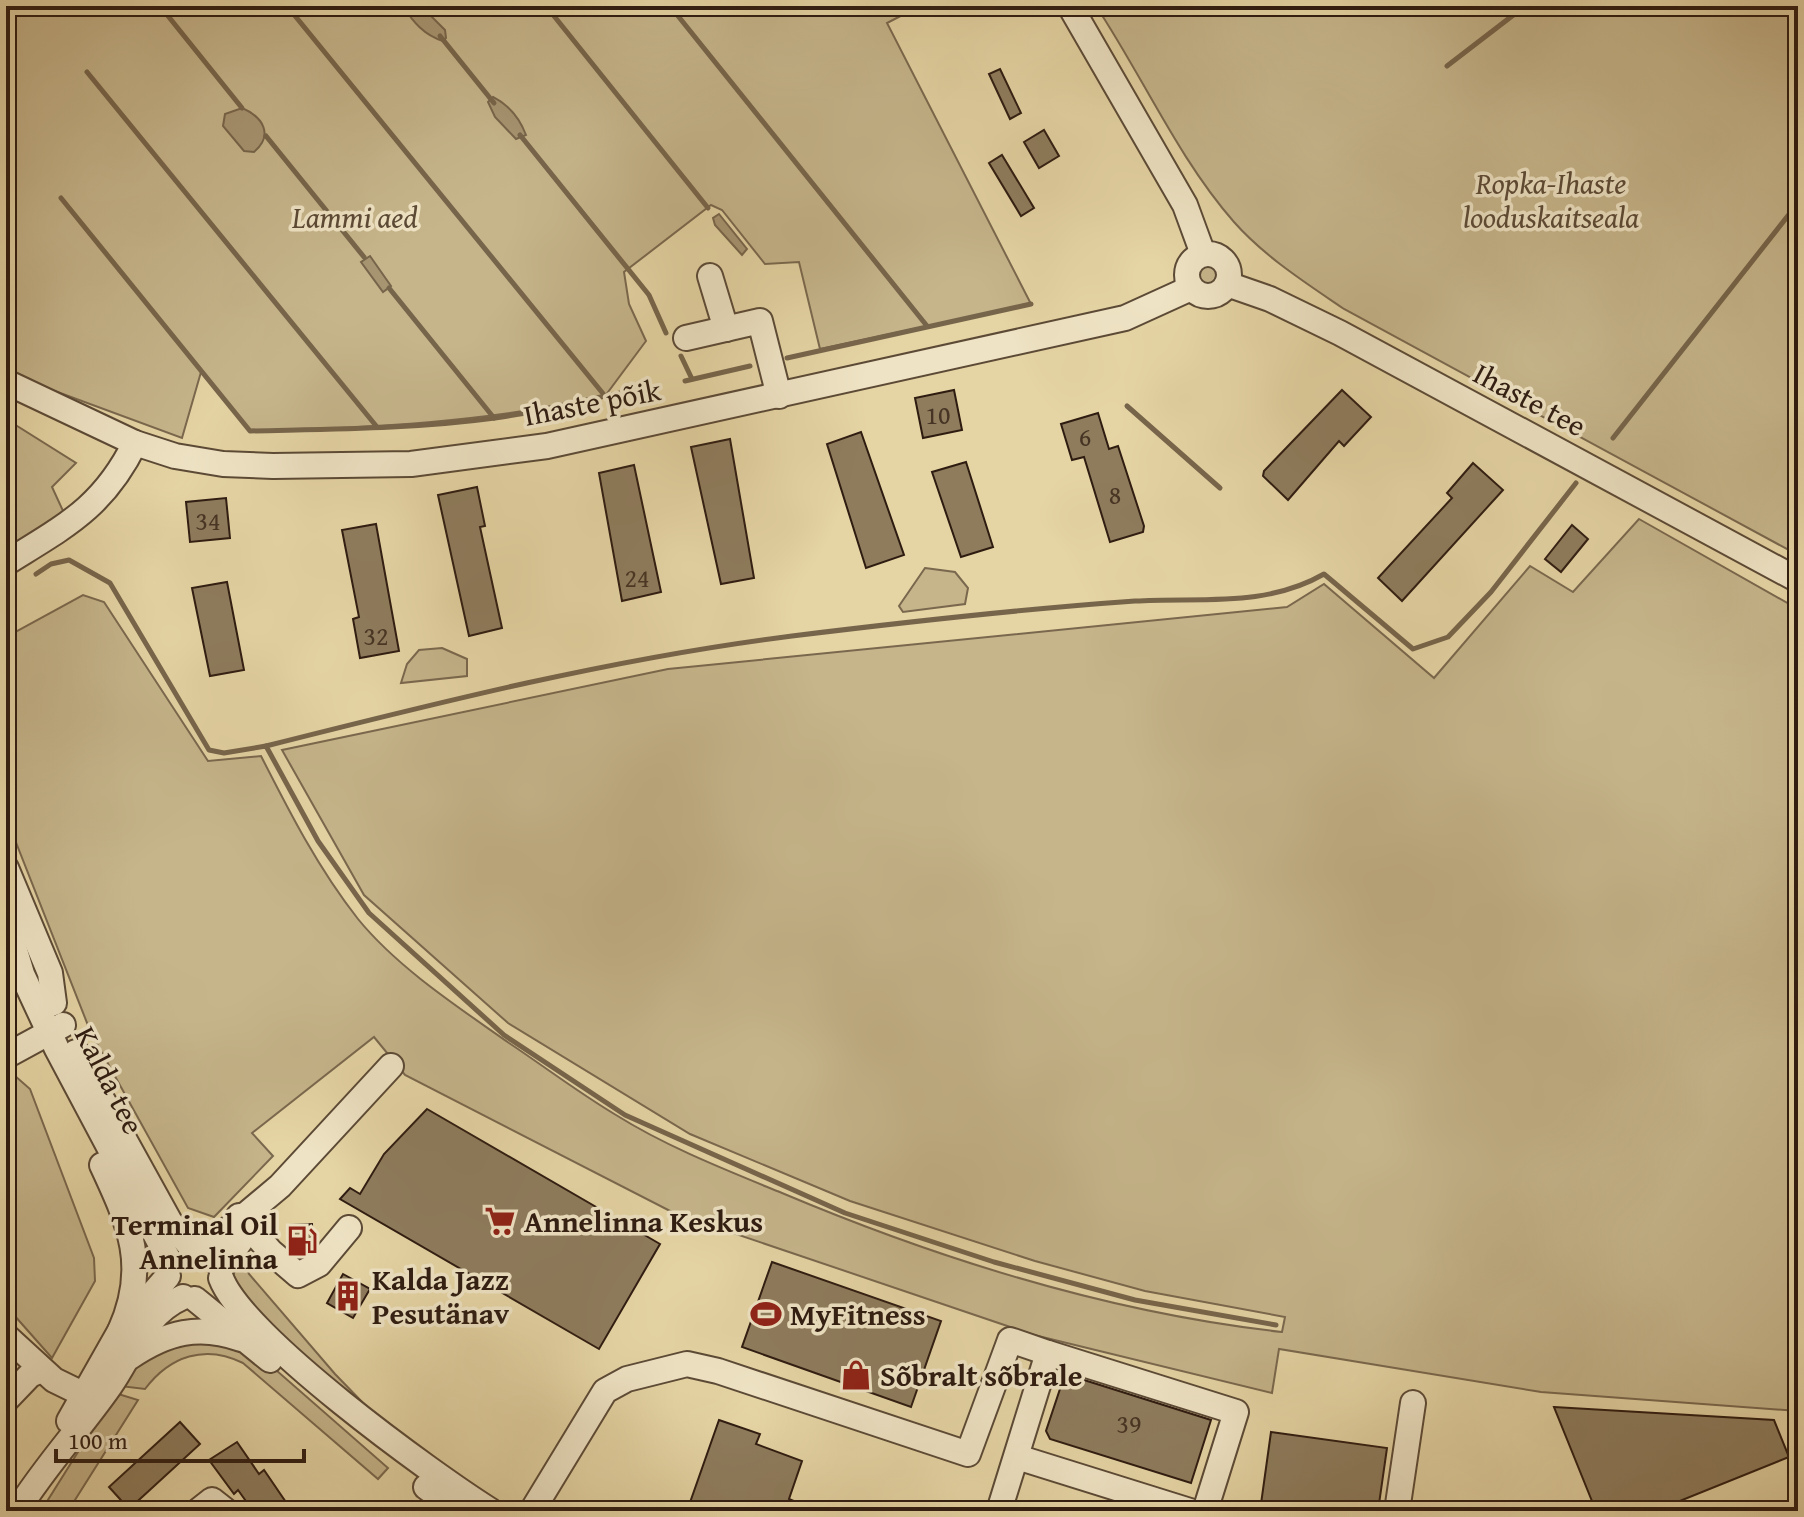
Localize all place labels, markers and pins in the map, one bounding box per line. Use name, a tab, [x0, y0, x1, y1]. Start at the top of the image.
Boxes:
place label: Annelinna Keskus	[524, 1199, 763, 1243]
place label: Terminal Oil Annelinna	[111, 1202, 279, 1280]
supermarket icon: Annelinna Keskus	[483, 1204, 517, 1238]
fuel station icon: Terminal Oil Annelinna	[285, 1224, 319, 1258]
place label: Kalda Jazz Pesutänav	[372, 1257, 510, 1335]
building icon: Kalda Jazz Pesutänav	[331, 1279, 365, 1313]
place label: MyFitness	[790, 1292, 926, 1336]
sports icon: MyFitness	[749, 1297, 783, 1331]
place label: Sõbralt sõbrale	[880, 1353, 1082, 1397]
shop icon: Sõbralt sõbrale	[839, 1358, 873, 1392]

